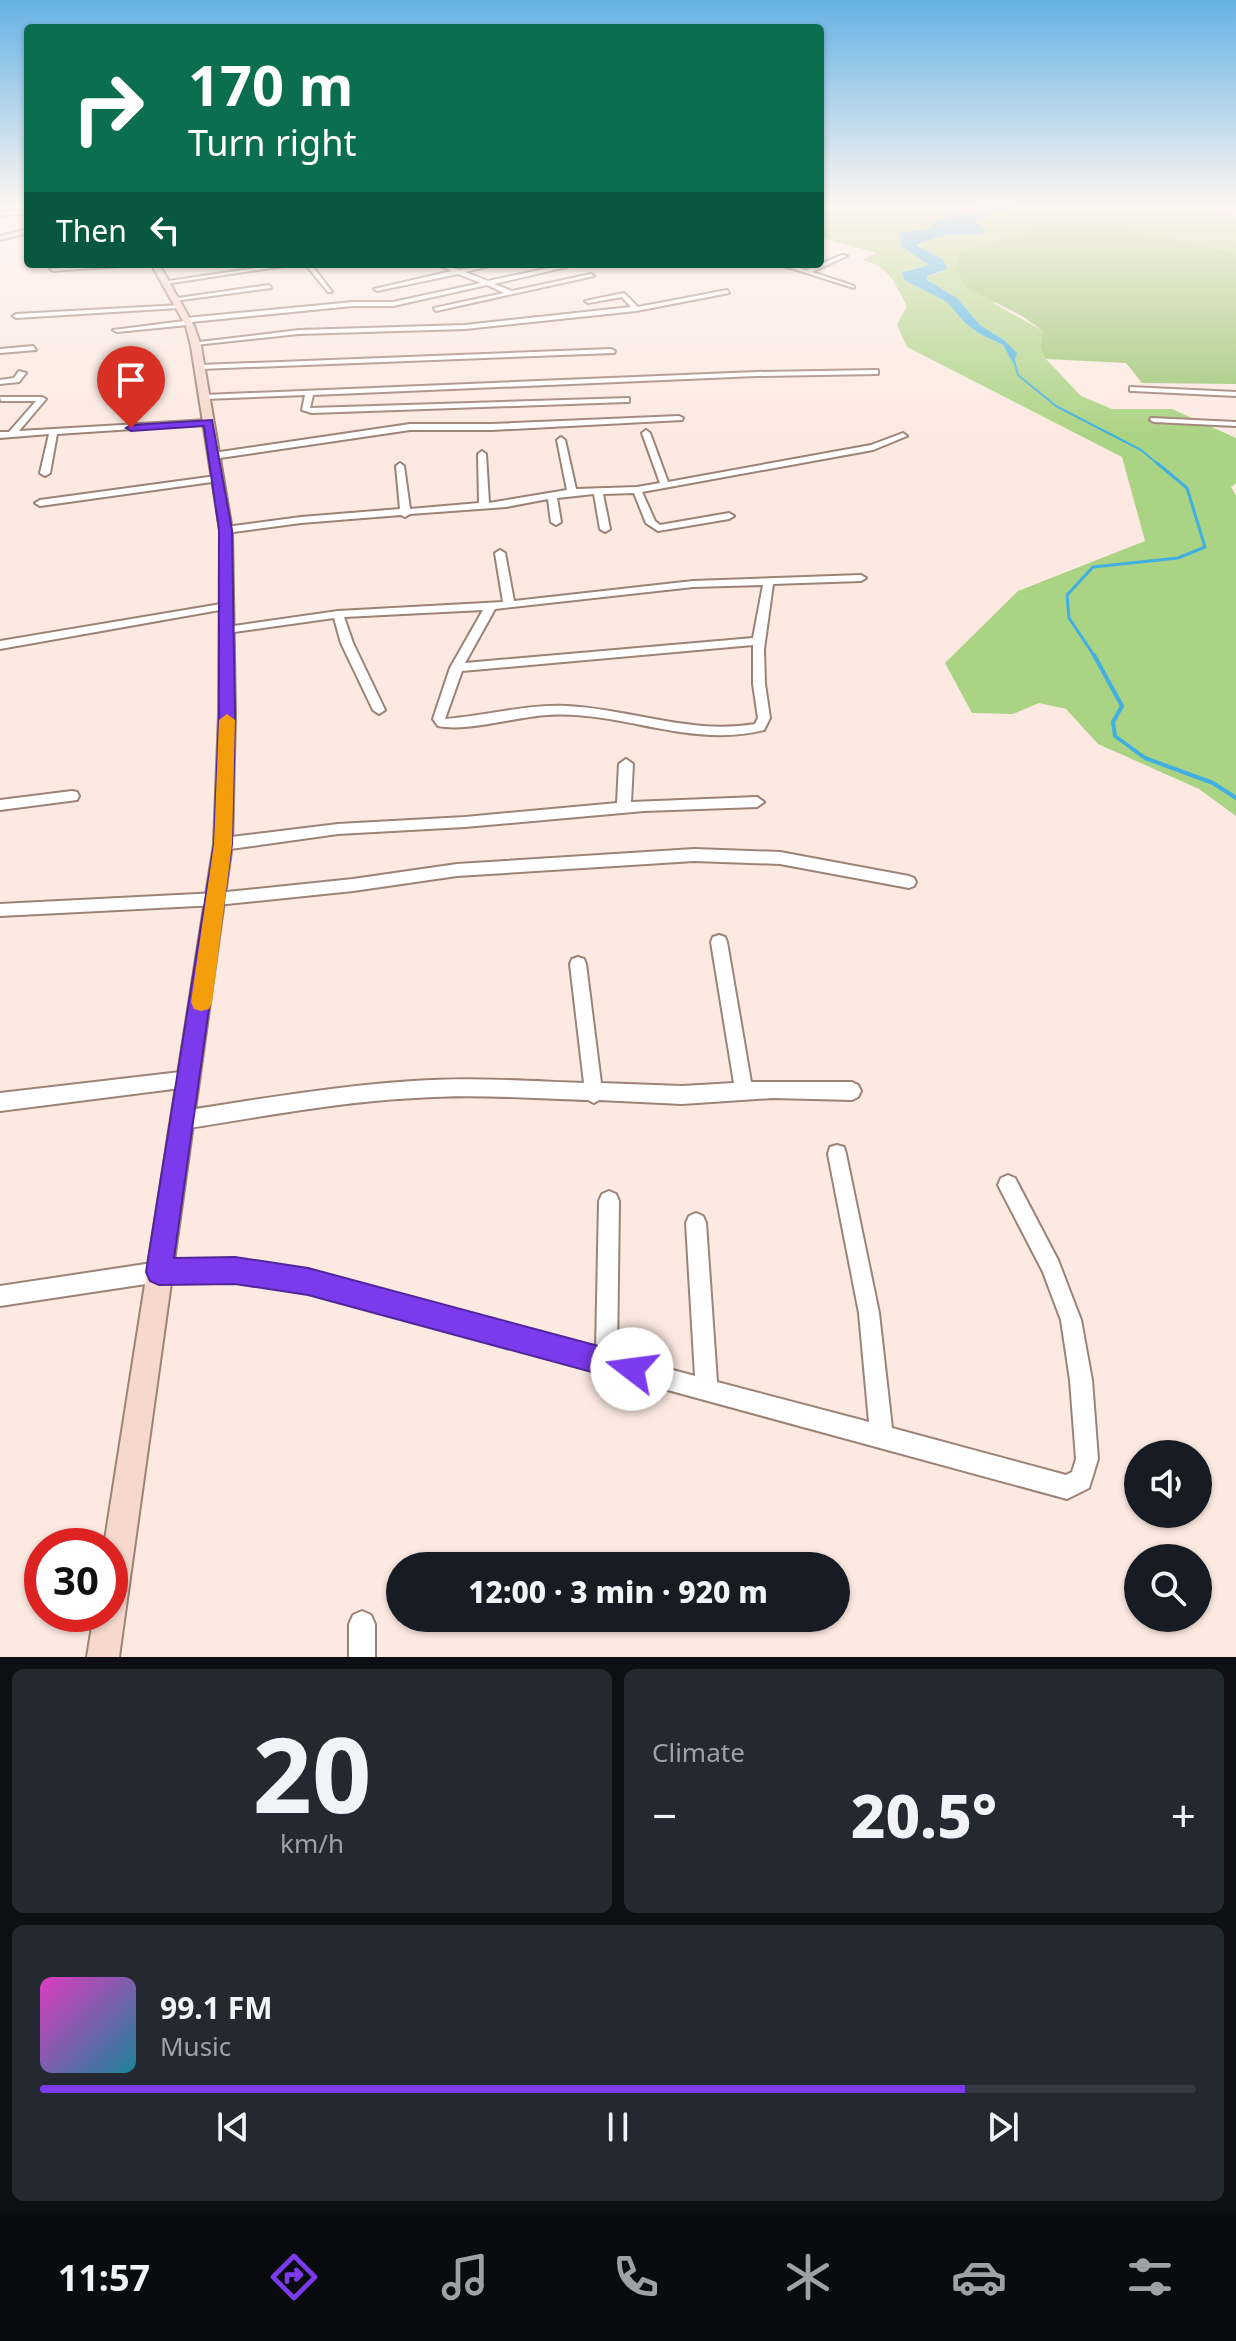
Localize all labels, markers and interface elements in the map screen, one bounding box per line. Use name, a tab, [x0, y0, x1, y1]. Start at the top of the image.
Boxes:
text: 170 m	[188, 46, 353, 122]
icon: right	[56, 56, 160, 160]
text: Turn right	[188, 118, 356, 167]
icon: left	[143, 208, 187, 252]
text: Then	[56, 210, 127, 251]
pin	[97, 346, 165, 428]
icon: arrive	[109, 358, 153, 402]
position arrow	[590, 1327, 674, 1411]
map controls	[1124, 1440, 1212, 1632]
button: sound	[1124, 1440, 1212, 1528]
speed limit sign: 30	[24, 1528, 128, 1632]
button: search	[1124, 1544, 1212, 1632]
text: 12:00 · 3 min · 920 m	[468, 1571, 768, 1612]
text: 20	[253, 1702, 371, 1843]
text: Climate	[652, 1734, 745, 1770]
text: 20.5°	[851, 1774, 997, 1856]
text: −	[652, 1785, 677, 1845]
text: +	[1171, 1785, 1196, 1845]
text: km/h	[280, 1825, 344, 1861]
text: 99.1 FM	[160, 1987, 272, 2028]
text: Music	[160, 2028, 231, 2064]
icon: previous	[211, 2105, 255, 2149]
icon: pause	[596, 2105, 640, 2149]
icon: next	[981, 2105, 1025, 2149]
icon: directions	[266, 2249, 322, 2305]
icon: music	[437, 2249, 493, 2305]
icon: phone	[608, 2249, 664, 2305]
icon: climate	[780, 2249, 836, 2305]
icon: car	[951, 2249, 1007, 2305]
icon: filters	[1122, 2249, 1178, 2305]
text: 11:57	[58, 2253, 150, 2302]

